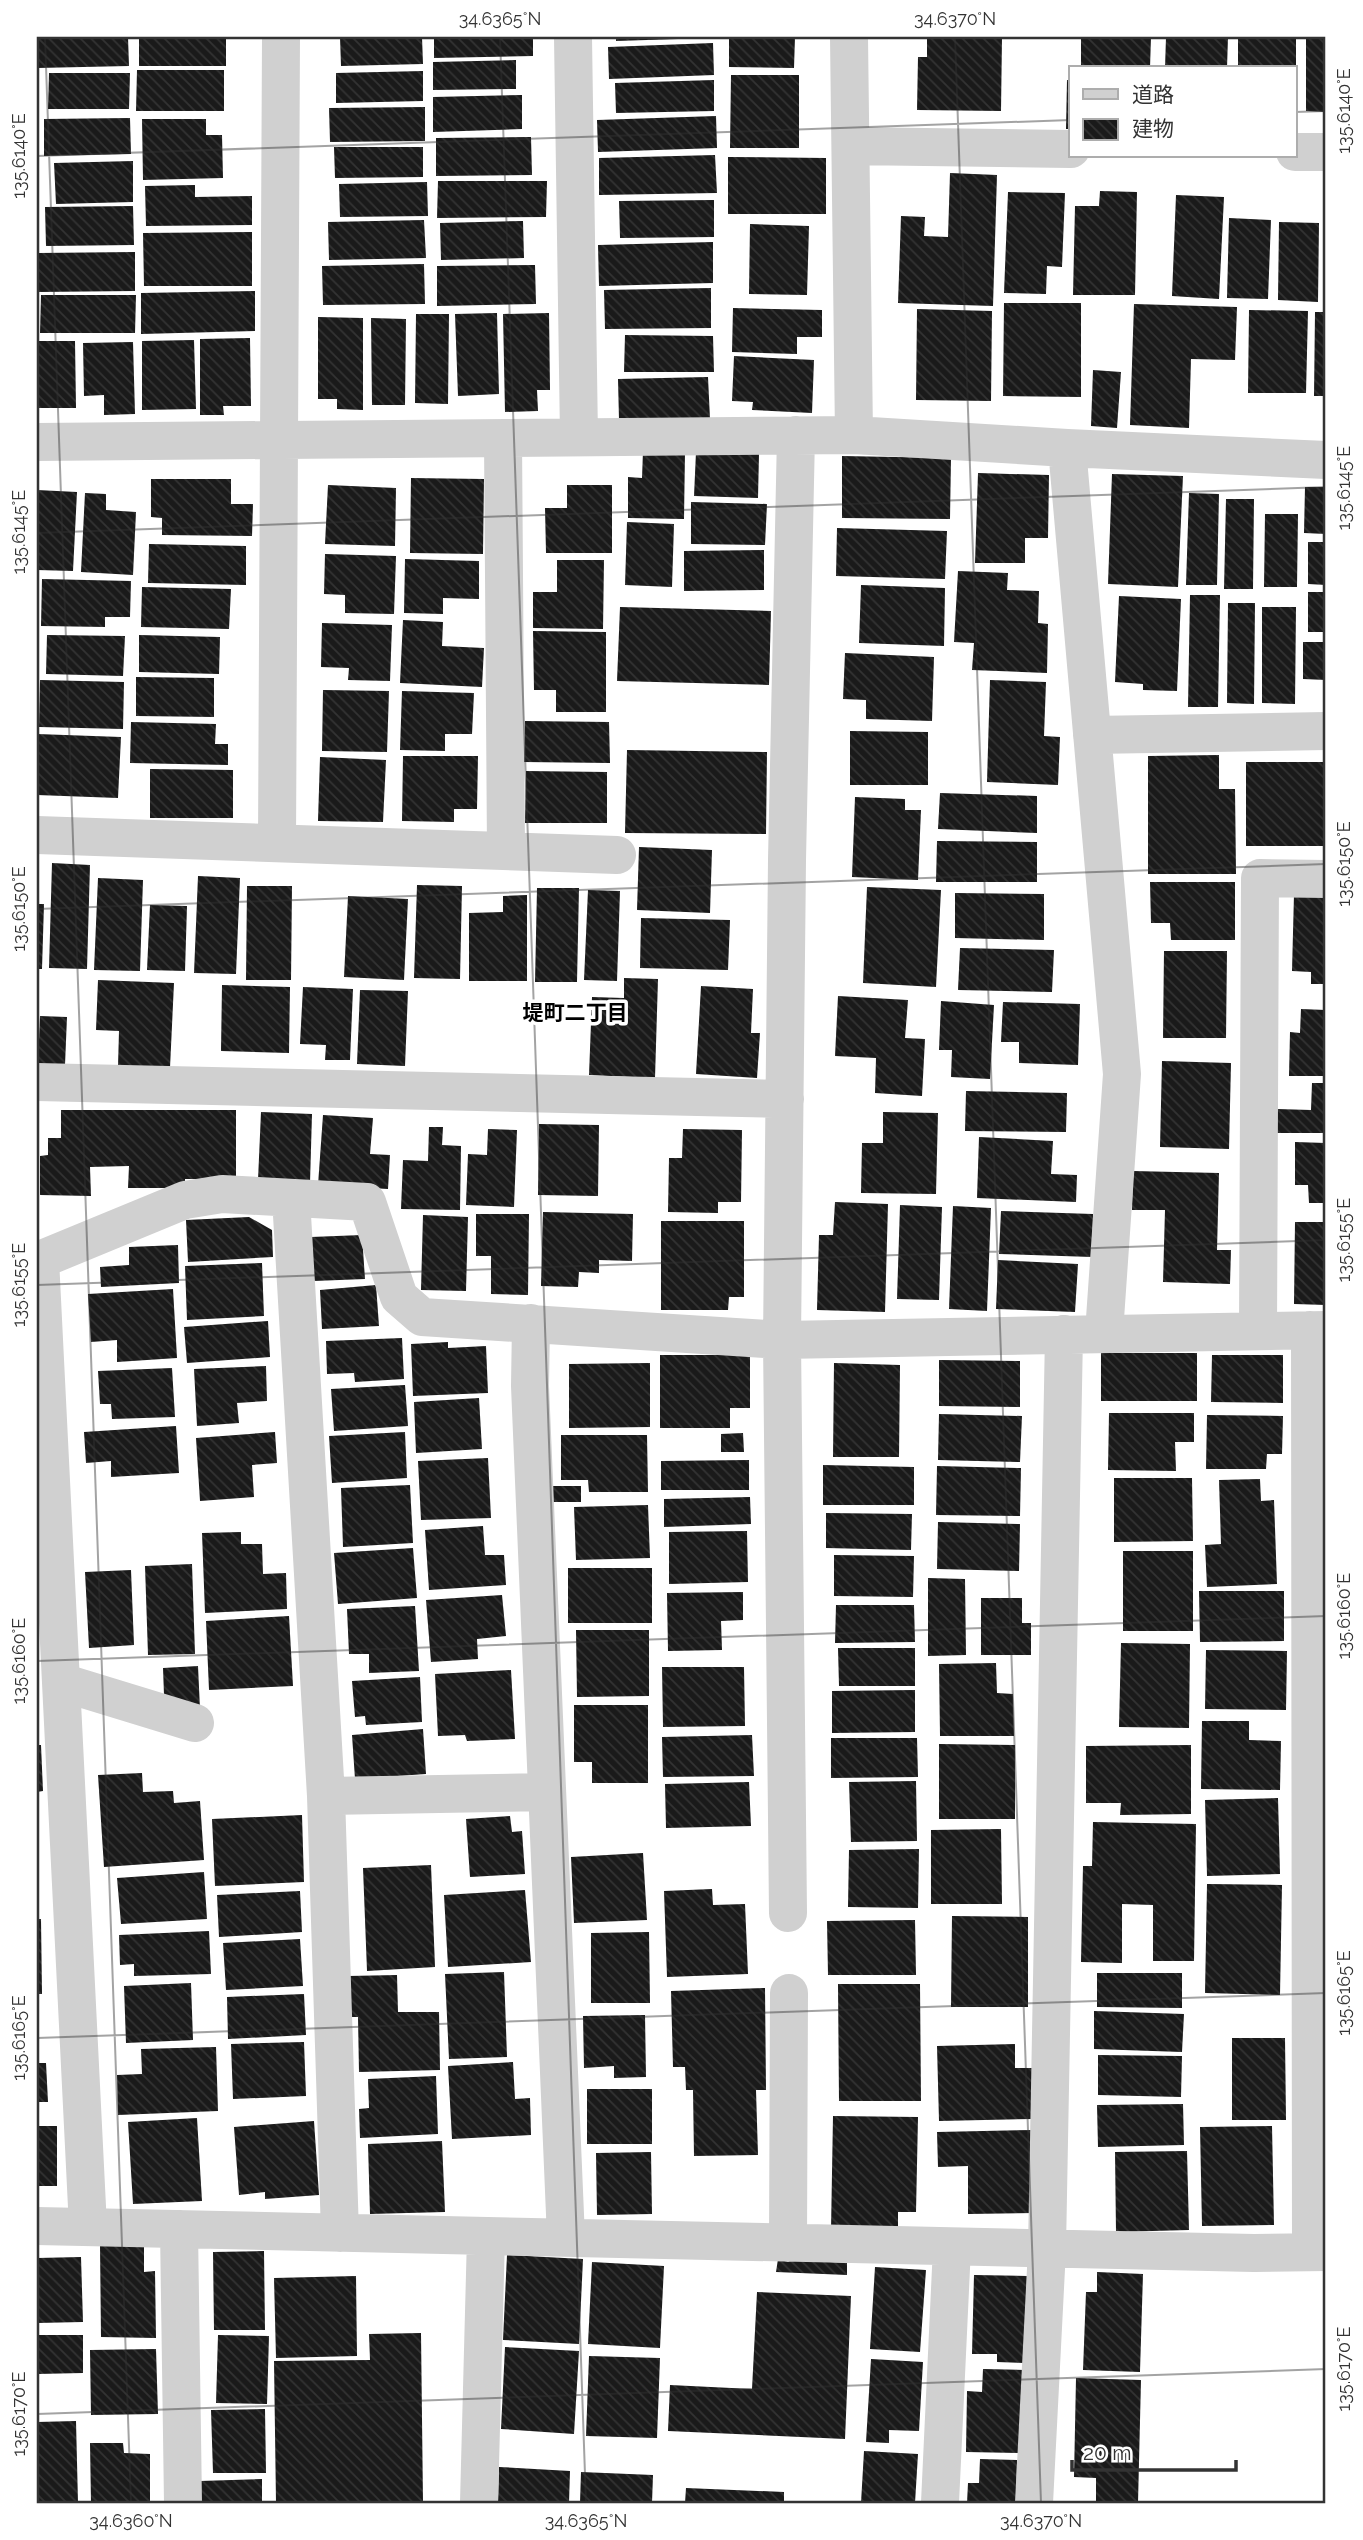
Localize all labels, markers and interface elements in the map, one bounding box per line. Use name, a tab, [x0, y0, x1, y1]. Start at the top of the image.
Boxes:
text: 34.6365°N	[459, 8, 541, 29]
text: 34.6370°N	[914, 8, 996, 29]
legend	[1069, 66, 1296, 158]
text: 135.6140°E	[1333, 68, 1354, 154]
text: 道路	[1132, 82, 1174, 107]
text: 135.6140°E	[8, 113, 29, 199]
text: 建物	[1132, 116, 1174, 141]
text: 135.6145°E	[1333, 446, 1354, 530]
text: 135.6145°E	[8, 490, 29, 574]
text: 135.6150°E	[1333, 821, 1354, 907]
text: 135.6150°E	[8, 866, 29, 952]
district label: 堤町二丁目	[523, 1000, 628, 1025]
text: 135.6155°E	[1333, 1198, 1354, 1282]
text: 135.6155°E	[8, 1243, 29, 1327]
text: 135.6160°E	[1333, 1573, 1354, 1659]
text: 135.6160°E	[8, 1618, 29, 1704]
text: 135.6165°E	[1333, 1950, 1354, 2036]
text: 135.6165°E	[8, 1995, 29, 2081]
text: 135.6170°E	[1333, 2326, 1354, 2411]
text: 135.6170°E	[8, 2371, 29, 2456]
scale bar	[1072, 2428, 1237, 2472]
text: 20 m	[1083, 2440, 1131, 2465]
text: 34.6360°N	[89, 2510, 173, 2531]
text: 34.6365°N	[545, 2510, 627, 2531]
text: 34.6370°N	[1000, 2510, 1082, 2531]

